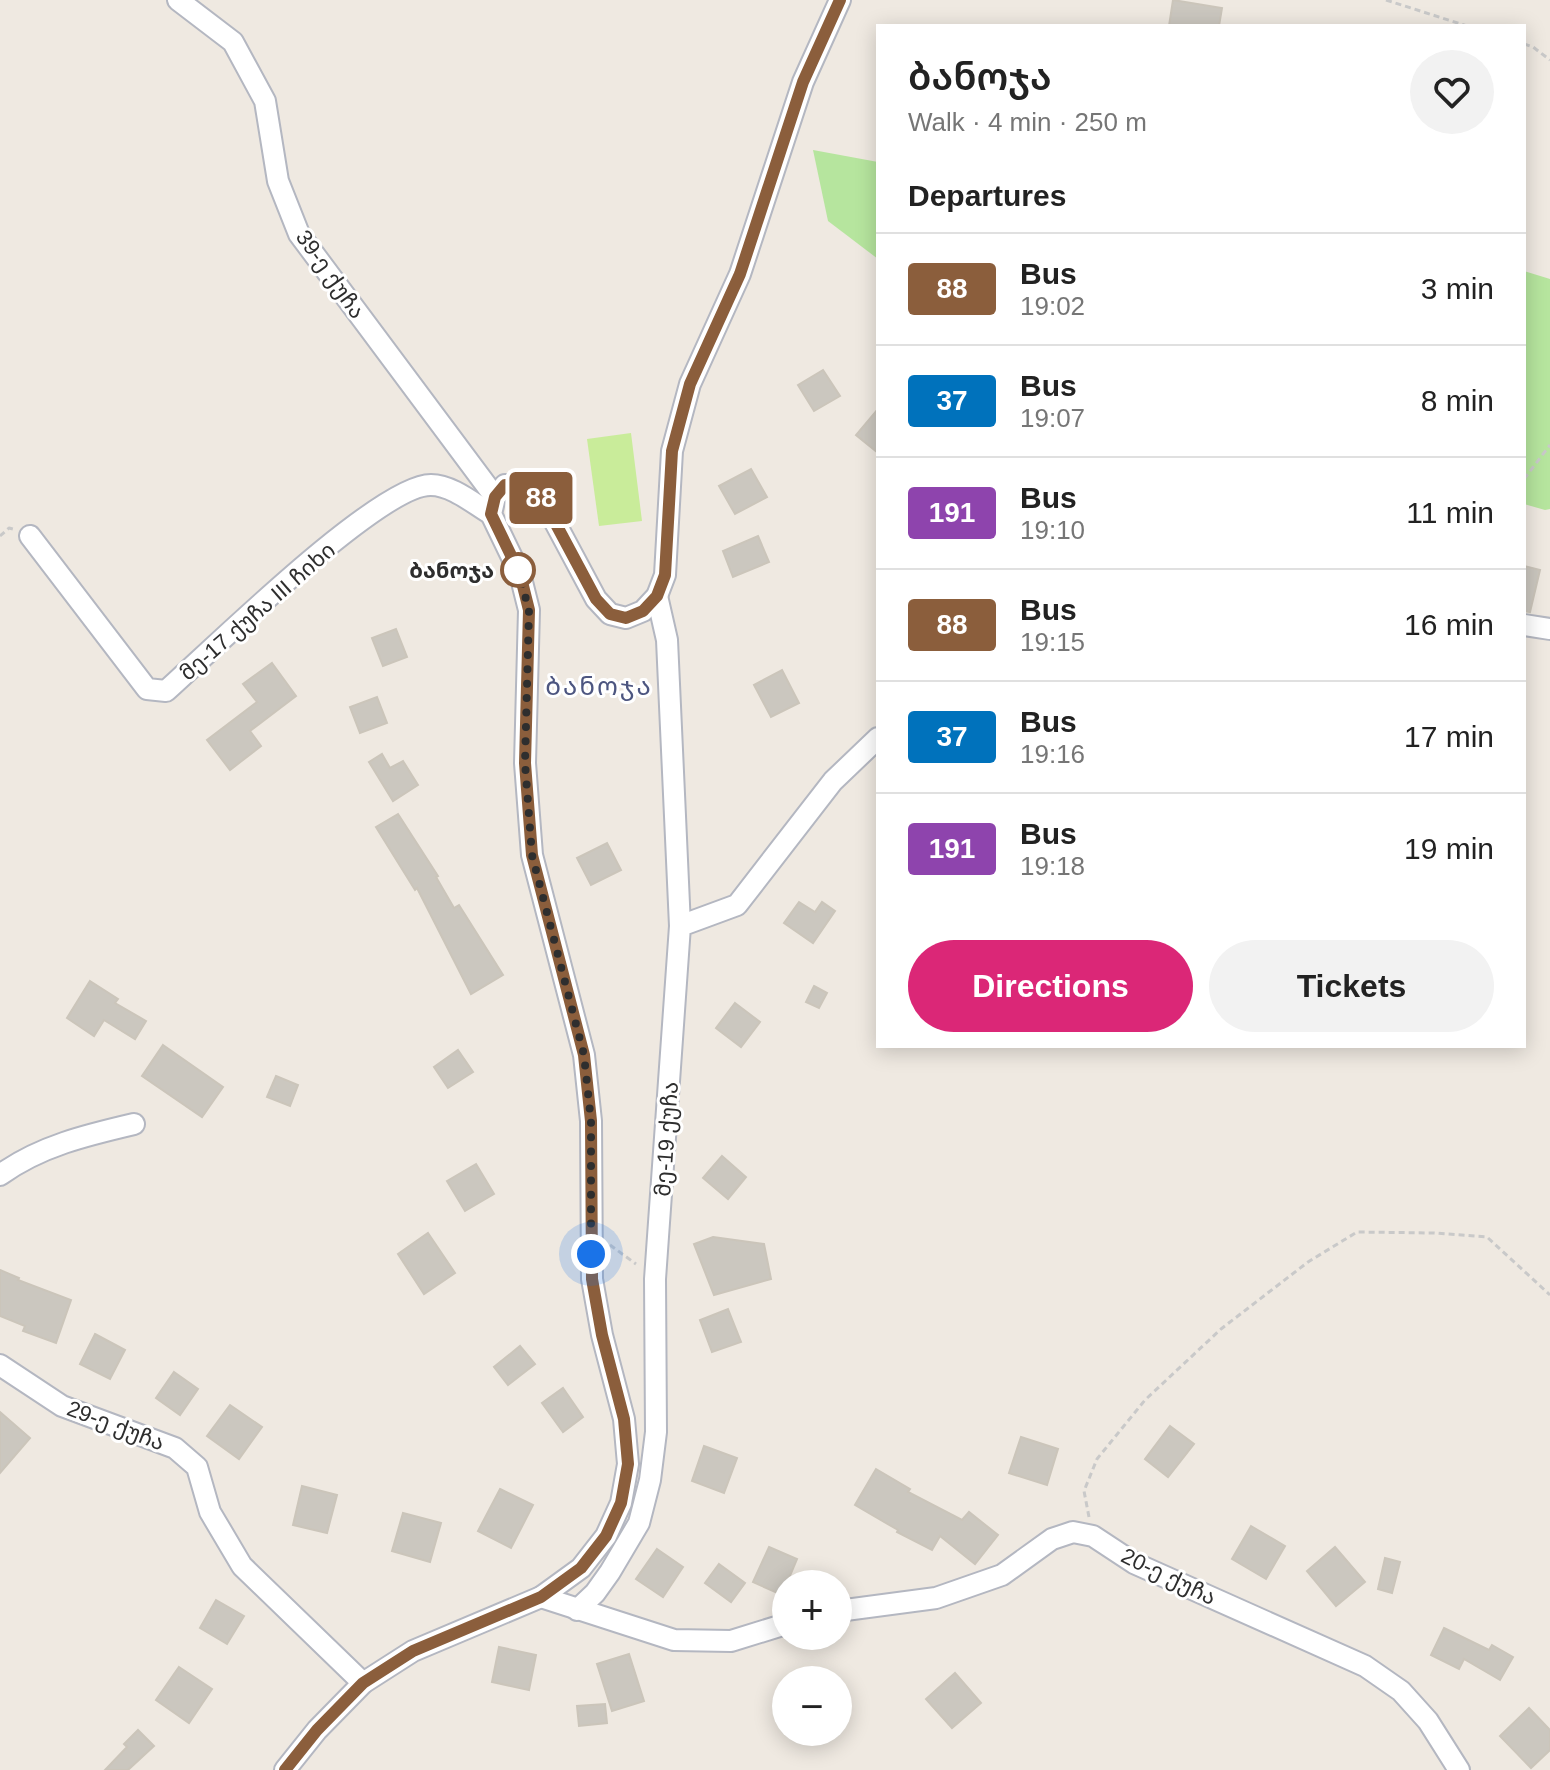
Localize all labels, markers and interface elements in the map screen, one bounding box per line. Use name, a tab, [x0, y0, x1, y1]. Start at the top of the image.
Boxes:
button: heart	[1410, 50, 1494, 134]
text: ბანოჯა	[908, 56, 1052, 98]
text: Walk · 4 min · 250 m	[908, 107, 1147, 137]
text: Departures	[908, 179, 1066, 212]
street label: 39-ე ქუჩა	[291, 225, 370, 323]
text: Bus	[1020, 257, 1077, 290]
text: 3 min	[1421, 272, 1494, 305]
text: 88	[936, 273, 968, 304]
text: 19:02	[1020, 291, 1085, 321]
text: Bus	[1020, 369, 1077, 402]
text: 8 min	[1421, 384, 1494, 417]
text: 37	[936, 385, 968, 416]
text: 19:07	[1020, 403, 1085, 433]
line badge: 88	[505, 472, 577, 524]
text: Bus	[1020, 481, 1077, 514]
text: 88	[525, 482, 557, 513]
text: 11 min	[1406, 496, 1494, 529]
text: 191	[929, 497, 975, 528]
text: 19:10	[1020, 515, 1085, 545]
street label: მე-17 ქუჩა III ჩიხი	[175, 537, 340, 686]
marker: ბანოჯა	[501, 553, 535, 587]
place label: ბანოჯა	[409, 558, 494, 583]
text: Bus	[1020, 593, 1077, 626]
text: 16 min	[1404, 608, 1494, 641]
text: 88	[936, 609, 968, 640]
text: 19:15	[1020, 627, 1085, 657]
district label: ბანოჯა	[545, 671, 653, 701]
text: Bus	[1020, 705, 1077, 738]
text: 17 min	[1404, 720, 1494, 753]
text: 37	[936, 721, 968, 752]
text: 19:16	[1020, 739, 1085, 769]
text: Bus	[1020, 817, 1077, 850]
text: 19 min	[1404, 832, 1494, 865]
text: 191	[929, 833, 975, 864]
text: 19:18	[1020, 851, 1085, 881]
button: Directions	[908, 940, 1193, 1032]
button: Tickets	[1209, 940, 1494, 1032]
street label: მე-19 ქუჩა	[650, 1081, 683, 1197]
your location	[571, 1234, 611, 1274]
street label: 29-ე ქუჩა	[64, 1395, 168, 1455]
street label: 20-ე ქუჩა	[1117, 1543, 1220, 1610]
map controls	[772, 1570, 852, 1746]
button: +	[772, 1570, 852, 1650]
button: −	[772, 1666, 852, 1746]

